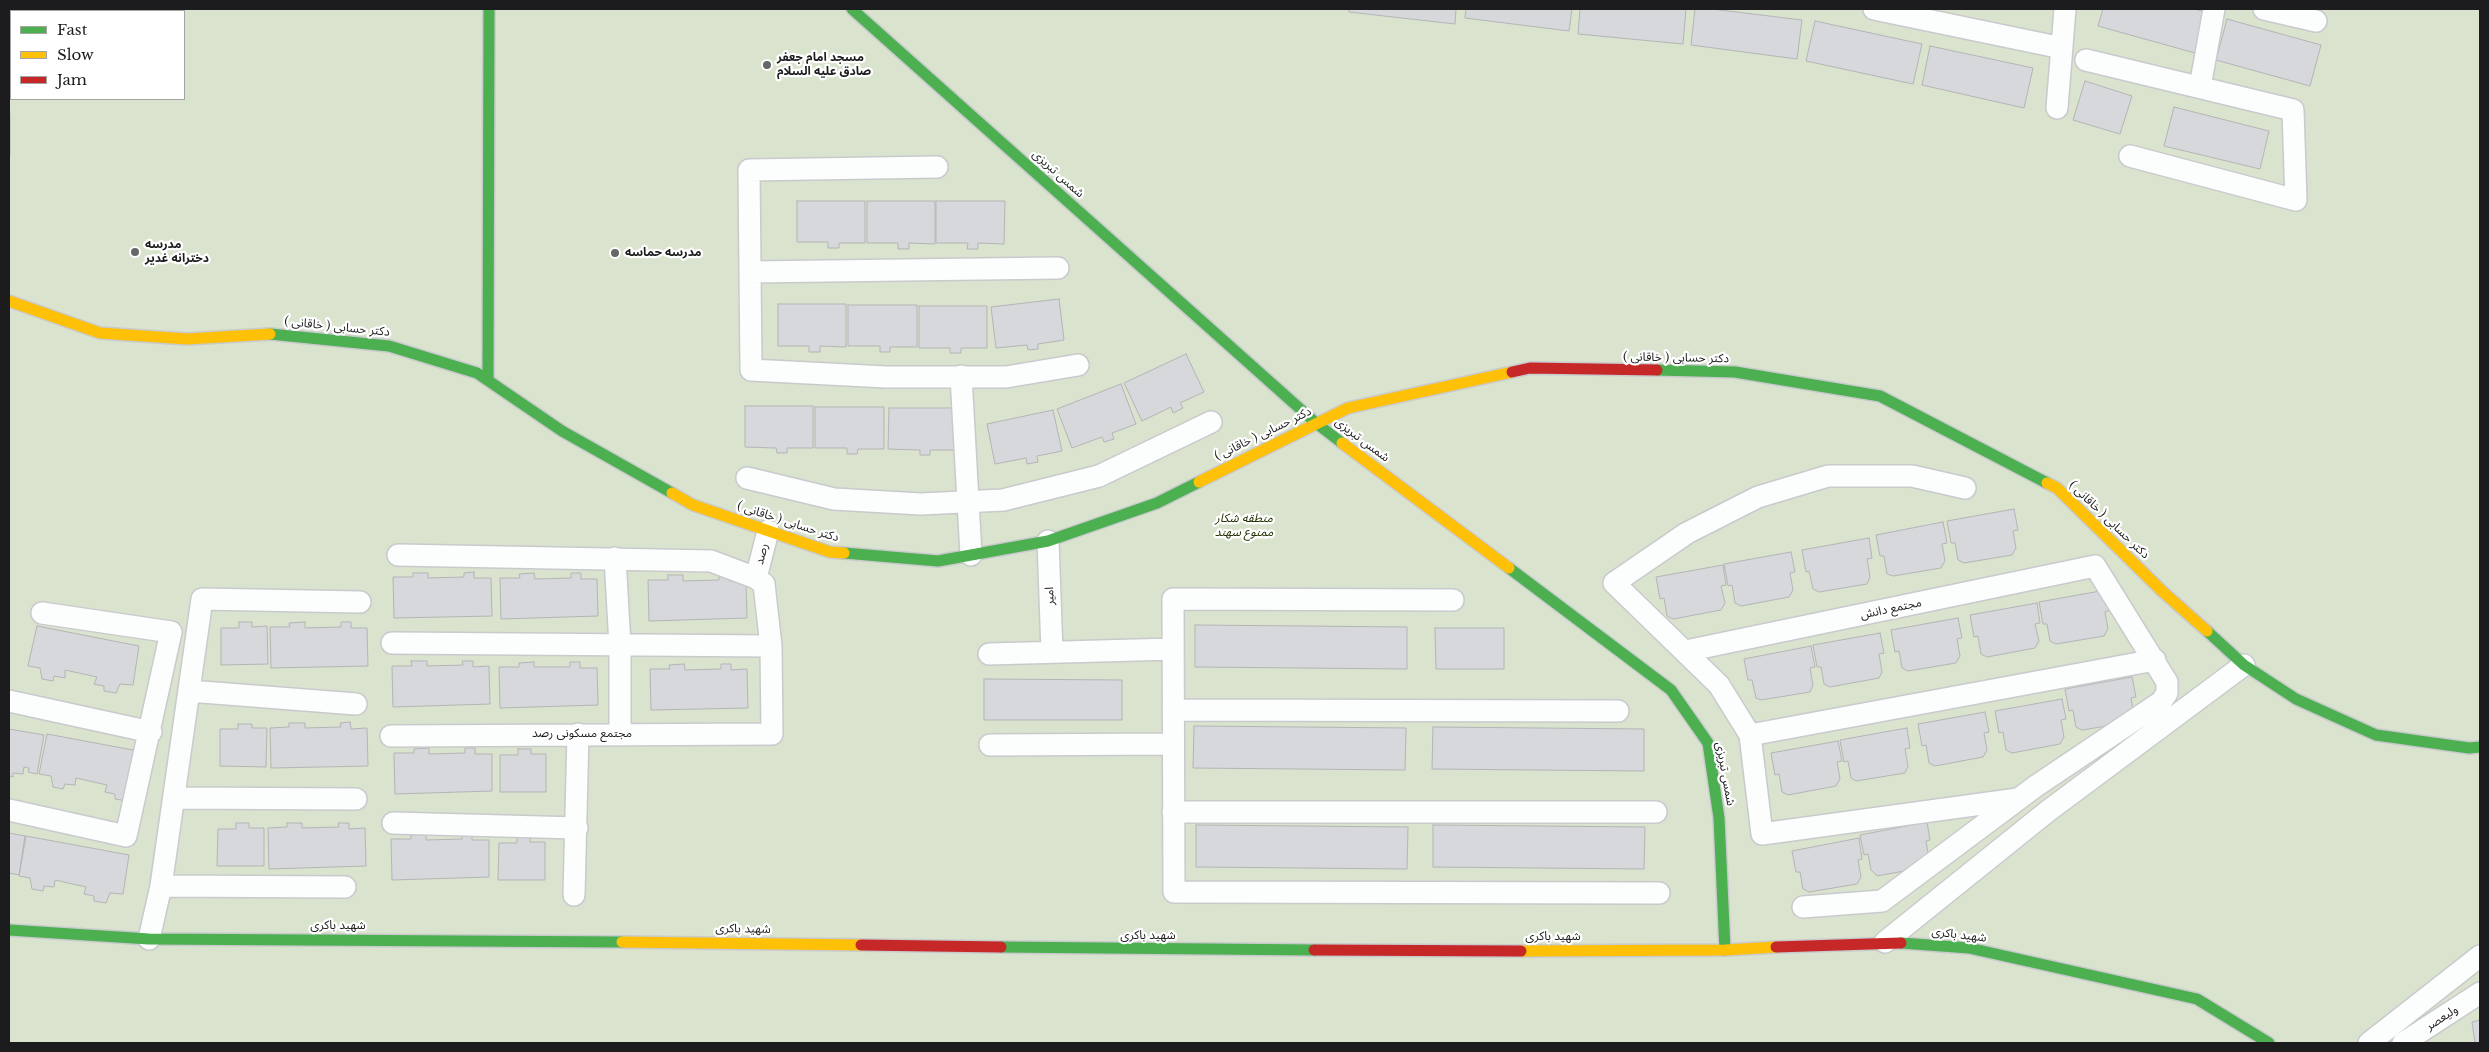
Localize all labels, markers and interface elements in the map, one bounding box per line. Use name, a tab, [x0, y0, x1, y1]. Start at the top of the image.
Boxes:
legend	[10, 10, 185, 100]
text: Fast	[57, 20, 87, 39]
text: Slow	[57, 45, 94, 64]
place label: مسجد امام جعفر صادق علیه السلام	[777, 51, 871, 79]
marker: مسجد امام جعفر صادق علیه السلام	[761, 59, 773, 71]
text: Jam	[57, 70, 87, 89]
street label: شمس تبریزی	[1029, 147, 1087, 201]
place label: مدرسه دخترانه غدیر	[145, 238, 209, 266]
marker: مدرسه دخترانه غدیر	[129, 246, 141, 258]
place label: مدرسه حماسه	[625, 246, 702, 260]
marker: مدرسه حماسه	[609, 247, 621, 259]
street label: دکتر حسابی ( خاقانی )	[284, 314, 390, 340]
street label: دکتر حسابی ( خاقانی )	[1623, 350, 1729, 366]
street label: دکتر حسابی ( خاقانی )	[1212, 404, 1314, 464]
street label: شمس تبریزی	[1332, 415, 1392, 465]
street label: دکتر حسابی ( خاقانی )	[2066, 478, 2152, 562]
street label: دکتر حسابی ( خاقانی )	[735, 499, 841, 545]
park label: منطقه شکار ممنوع سهند	[1215, 512, 1273, 540]
street label: رصد	[752, 542, 772, 566]
street label: امیر	[1042, 587, 1058, 605]
street label: مجتمع دانش	[1859, 595, 1923, 623]
street label: مجتمع مسکونی رصد	[532, 727, 632, 741]
street label: شمس تبریزی	[1712, 741, 1738, 807]
street label: شهید باکری	[310, 919, 366, 933]
street label: شهید باکری	[715, 921, 771, 937]
street label: شهید باکری	[1931, 924, 1987, 946]
street label: شهید باکری	[1120, 929, 1176, 943]
street label: شهید باکری	[1525, 930, 1581, 944]
street label: ولیعصر	[2423, 1002, 2461, 1034]

